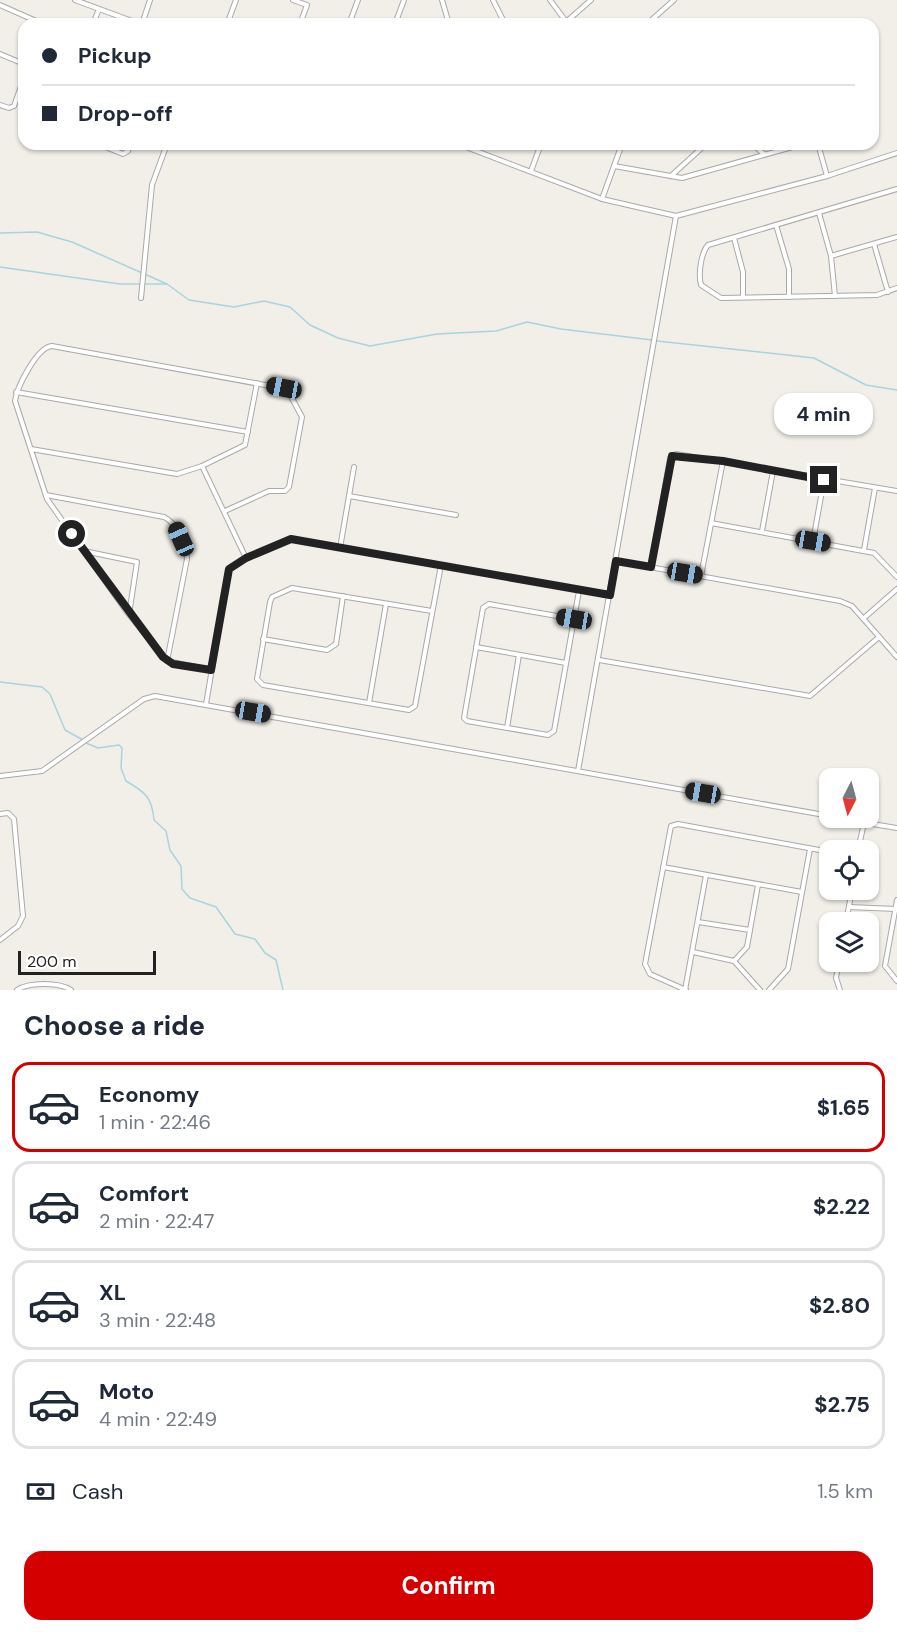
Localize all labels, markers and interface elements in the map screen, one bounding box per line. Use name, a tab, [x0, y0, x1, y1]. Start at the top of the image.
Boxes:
text: Pickup	[78, 41, 152, 70]
text: Drop-off	[78, 99, 173, 128]
car	[265, 376, 303, 400]
callout: 4 min	[774, 393, 874, 435]
text: 4 min	[796, 401, 851, 427]
route end	[810, 466, 837, 493]
car	[165, 519, 197, 559]
route start	[58, 520, 85, 547]
car	[794, 529, 832, 553]
car	[666, 561, 704, 585]
car	[555, 607, 593, 631]
car	[234, 700, 272, 724]
north arrow	[819, 768, 879, 828]
map controls	[819, 768, 879, 972]
car	[684, 781, 722, 805]
button: locate	[819, 840, 879, 900]
button: layers	[819, 912, 879, 972]
scale bar	[18, 948, 156, 976]
text: 200 m	[27, 951, 76, 972]
text: Choose a ride	[24, 1008, 205, 1043]
icon: car	[27, 1080, 81, 1134]
text: Economy	[99, 1080, 199, 1109]
text: $1.65	[817, 1093, 870, 1122]
text: 1 min · 22:46	[99, 1109, 211, 1135]
icon: car	[27, 1179, 81, 1233]
text: Comfort	[99, 1179, 189, 1208]
text: $2.22	[813, 1192, 870, 1221]
text: 2 min · 22:47	[99, 1208, 214, 1234]
icon: car	[27, 1278, 81, 1332]
text: XL	[99, 1278, 126, 1307]
text: $2.80	[809, 1291, 870, 1320]
text: 3 min · 22:48	[99, 1307, 216, 1333]
icon: car	[27, 1377, 81, 1431]
text: Moto	[99, 1377, 154, 1406]
text: $2.75	[814, 1390, 870, 1419]
text: 4 min · 22:49	[99, 1406, 217, 1432]
icon: cash	[24, 1475, 57, 1508]
text: Cash	[72, 1477, 123, 1506]
text: 1.5 km	[817, 1478, 873, 1504]
button: Confirm	[24, 1551, 873, 1620]

